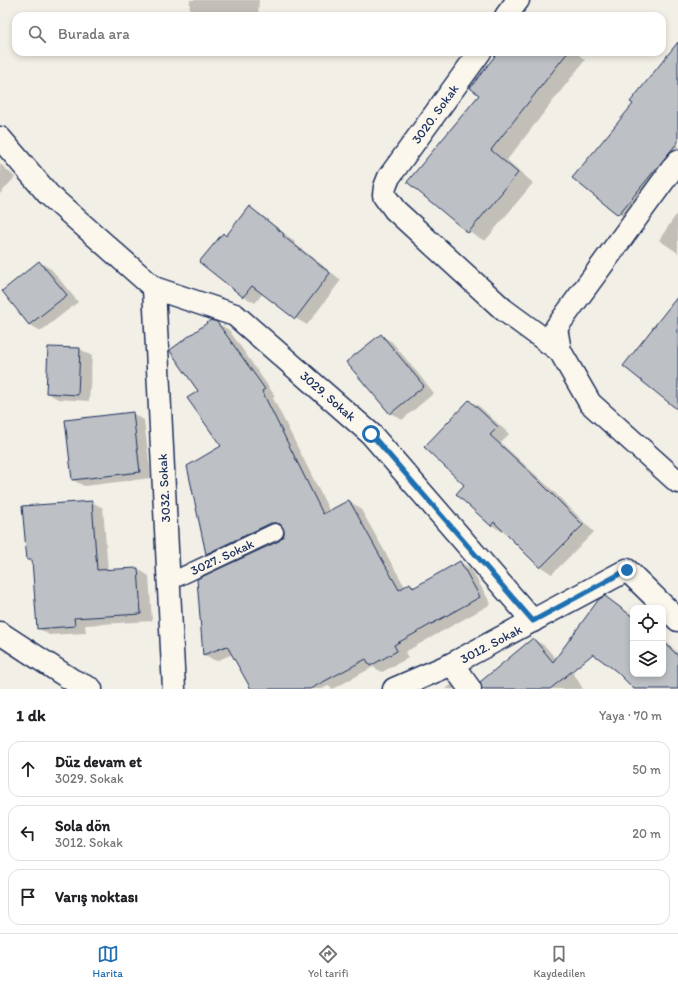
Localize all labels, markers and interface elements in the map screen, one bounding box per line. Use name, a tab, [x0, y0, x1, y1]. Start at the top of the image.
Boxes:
search box	[12, 12, 666, 56]
icon: search	[26, 23, 48, 45]
text: Burada ara	[58, 25, 130, 43]
street label: 3020. Sokak	[408, 81, 462, 147]
street label: 3029. Sokak	[297, 368, 359, 424]
route start	[362, 425, 380, 443]
street label: 3032. Sokak	[155, 453, 173, 523]
street label: 3027. Sokak	[188, 536, 256, 578]
route end	[618, 561, 636, 579]
map controls	[630, 605, 666, 677]
button: locate	[630, 605, 666, 641]
street label: 3012. Sokak	[458, 621, 525, 667]
button: layers	[630, 641, 666, 677]
text: 1 dk	[16, 705, 46, 725]
text: Yaya · 70 m	[599, 708, 662, 723]
text: Düz devam et	[55, 753, 142, 771]
icon: ahead	[17, 758, 39, 780]
text: 50 m	[632, 762, 661, 777]
text: 3029. Sokak	[55, 771, 124, 786]
text: Sola dön	[55, 817, 110, 835]
icon: left	[17, 822, 39, 844]
text: 20 m	[632, 826, 661, 841]
text: 3012. Sokak	[55, 835, 123, 850]
icon: arrive	[17, 886, 39, 908]
text: Varış noktası	[55, 888, 138, 906]
tab: Harita	[93, 943, 123, 980]
tab: Yol tarifi	[308, 943, 348, 980]
tab: Kaydedilen	[533, 943, 585, 980]

